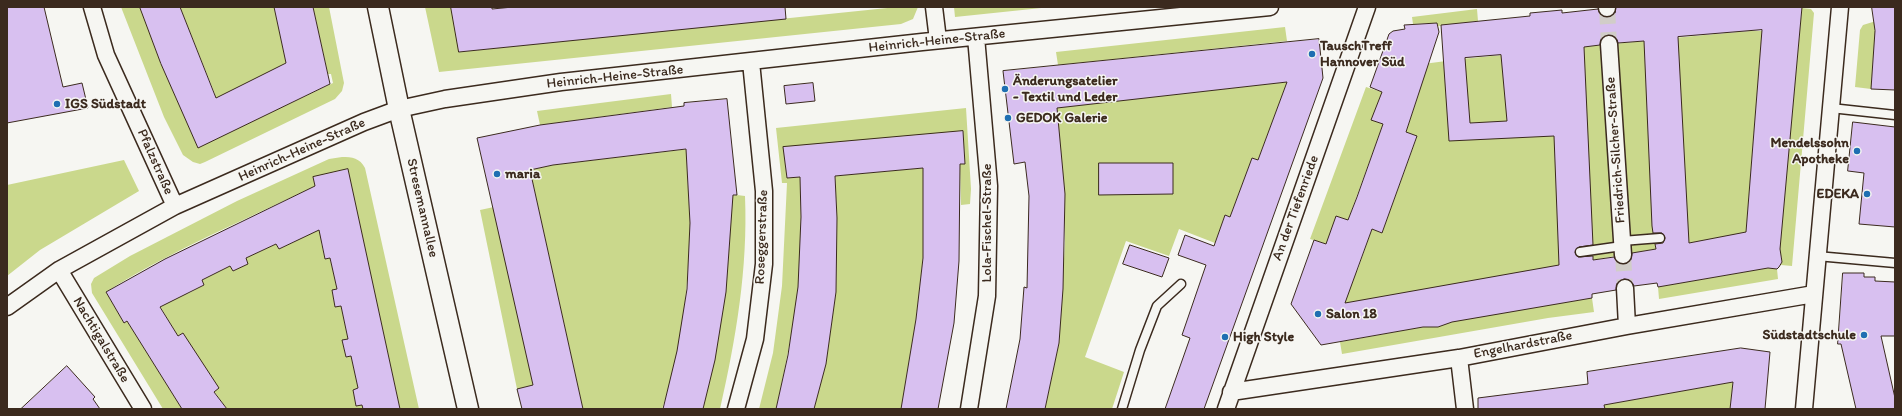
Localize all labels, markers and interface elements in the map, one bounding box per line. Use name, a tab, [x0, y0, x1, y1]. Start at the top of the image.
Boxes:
street label: Heinrich-Heine-Straße	[868, 25, 1006, 57]
place label: TauschTreff Hannover Süd	[1320, 38, 1405, 70]
marker: TauschTreff Hannover Süd	[1307, 49, 1317, 59]
street label: Heinrich-Heine-Straße	[546, 61, 684, 93]
place label: Änderungsatelier - Textil und Leder	[1013, 73, 1118, 106]
street label: Friedrich-Silcher-Straße	[1603, 76, 1629, 224]
marker: Änderungsatelier - Textil und Leder	[1000, 84, 1010, 94]
place label: IGS Südstadt	[65, 96, 146, 112]
marker: IGS Südstadt	[52, 99, 62, 109]
place label: GEDOK Galerie	[1016, 110, 1108, 126]
marker: GEDOK Galerie	[1003, 113, 1013, 123]
street label: Heinrich-Heine-Straße	[236, 114, 368, 186]
street label: Pfalzstraße	[133, 127, 177, 197]
place label: Mendelssohn Apotheke	[1770, 135, 1849, 168]
marker: Mendelssohn Apotheke	[1852, 146, 1862, 156]
street label: An der Tiefenriede	[1269, 153, 1323, 263]
street label: Stresemannallee	[402, 157, 442, 259]
street label: Lola-Fischel-Straße	[979, 164, 995, 282]
place label: maria	[505, 166, 540, 182]
marker: maria	[492, 169, 502, 179]
place label: EDEKA	[1816, 186, 1859, 202]
street label: Roseggerstraße	[752, 189, 772, 285]
marker: EDEKA	[1862, 189, 1872, 199]
street label: Nachtigalstraße	[69, 294, 133, 386]
place label: Salon 18	[1326, 306, 1377, 322]
marker: Salon 18	[1313, 309, 1323, 319]
street label: Engelhardstraße	[1472, 327, 1574, 363]
place label: Südstadtschule	[1763, 327, 1856, 343]
place label: High Style	[1233, 329, 1294, 345]
marker: Südstadtschule	[1859, 330, 1869, 340]
marker: High Style	[1220, 332, 1230, 342]

